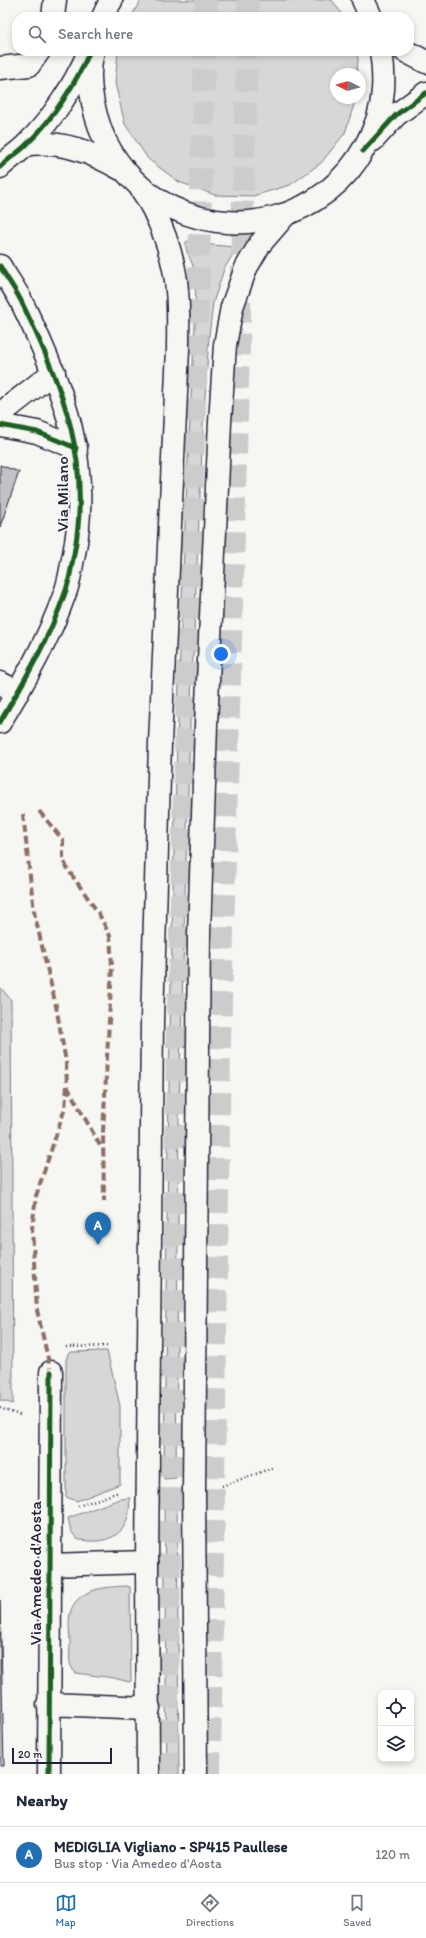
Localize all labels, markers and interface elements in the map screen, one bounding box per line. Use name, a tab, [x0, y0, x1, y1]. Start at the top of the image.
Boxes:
search box	[12, 12, 414, 56]
icon: search	[26, 23, 48, 45]
text: Search here	[58, 25, 133, 43]
north arrow	[330, 68, 366, 104]
street label: Via Milano	[52, 456, 72, 532]
your location	[211, 644, 231, 664]
pin: A	[85, 1212, 111, 1245]
street label: Via Amedeo d'Aosta	[25, 1501, 45, 1645]
map controls	[378, 1690, 414, 1762]
button: locate	[378, 1690, 414, 1726]
button: layers	[378, 1726, 414, 1762]
scale bar	[12, 1746, 112, 1765]
text: 20 m	[18, 1748, 42, 1761]
text: Nearby	[16, 1790, 68, 1810]
text: MEDIGLIA Vigliano - SP415 Paullese	[54, 1838, 288, 1856]
text: A	[25, 1847, 33, 1862]
text: 120 m	[375, 1847, 410, 1862]
text: Bus stop · Via Amedeo d'Aosta	[54, 1856, 222, 1871]
tab: Map	[55, 1892, 77, 1929]
tab: Directions	[186, 1892, 234, 1929]
tab: Saved	[343, 1892, 371, 1929]

